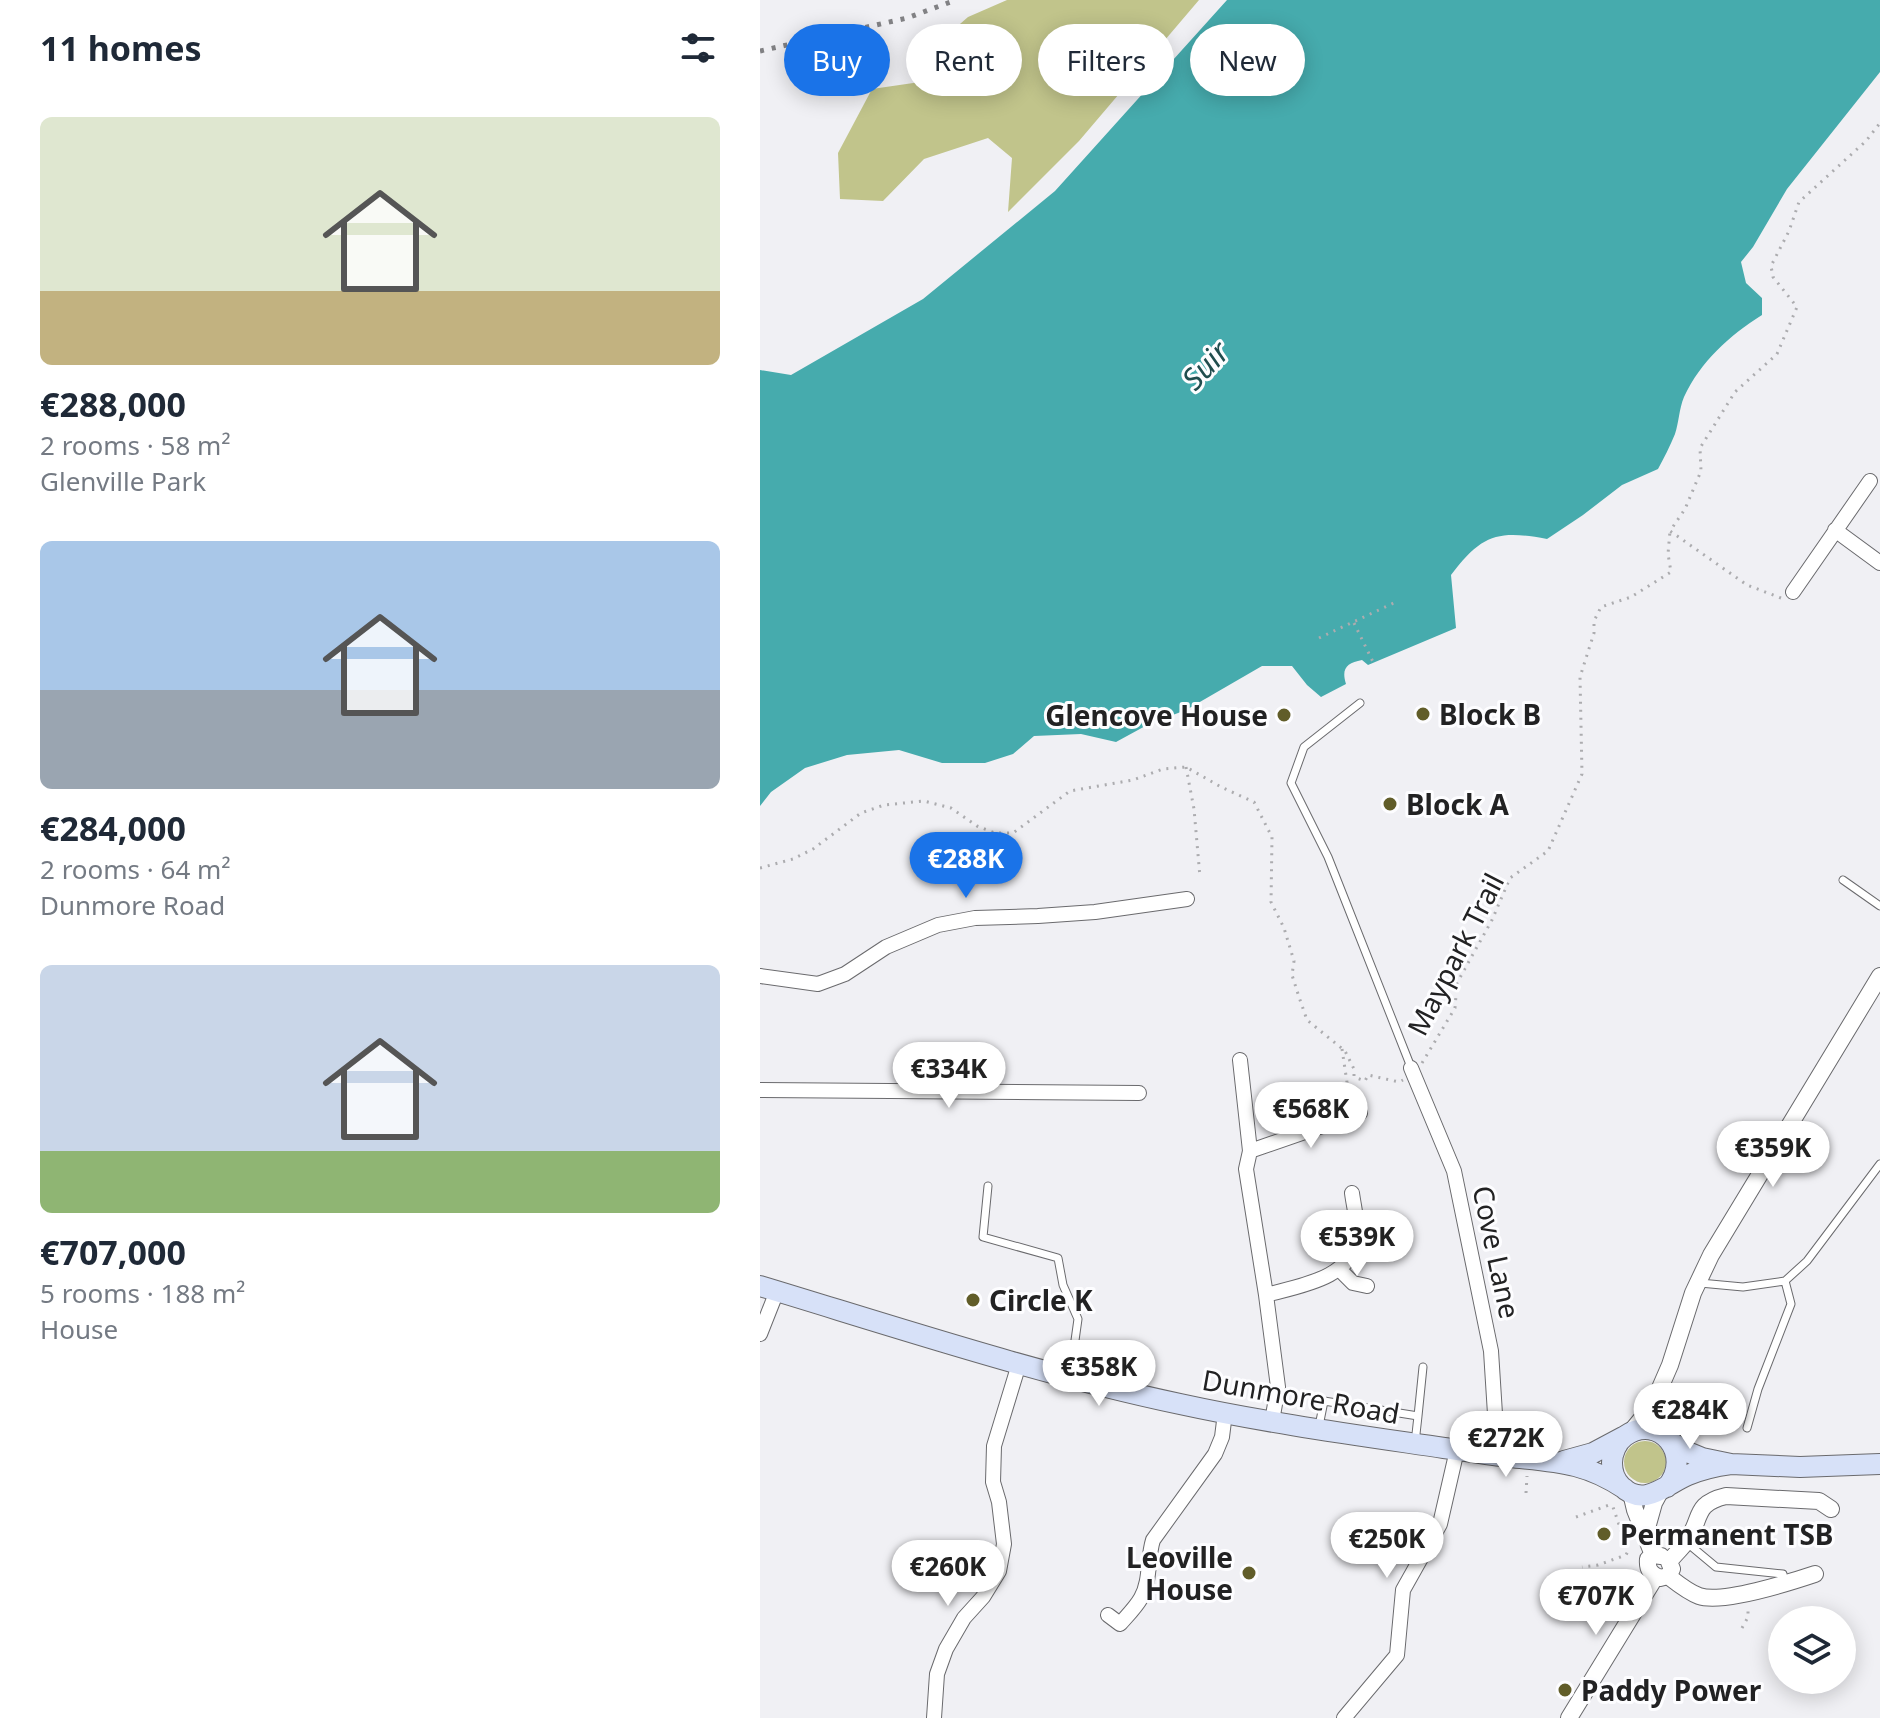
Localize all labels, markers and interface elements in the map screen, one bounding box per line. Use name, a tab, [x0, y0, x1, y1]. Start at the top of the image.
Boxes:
chip: Buy	[784, 24, 890, 96]
chip: Rent	[906, 24, 1022, 96]
chip: Filters	[1038, 24, 1174, 96]
chip: New	[1190, 24, 1305, 96]
text: 11 homes	[40, 25, 202, 71]
icon: filters	[676, 26, 720, 70]
icon: home	[308, 169, 452, 313]
water label: Suir	[1172, 331, 1239, 398]
text: €288,000	[40, 381, 186, 427]
text: 2 rooms · 58 m²	[40, 427, 230, 463]
text: Glenville Park	[40, 463, 206, 499]
icon: home	[308, 593, 452, 737]
place label: Block B	[1439, 695, 1541, 733]
place label: Glencove House	[1045, 696, 1268, 734]
marker: Block B	[1414, 705, 1432, 723]
marker: Glencove House	[1275, 706, 1293, 724]
place label: Block A	[1406, 785, 1510, 823]
marker: Block A	[1381, 795, 1399, 813]
text: €284,000	[40, 805, 186, 851]
pin: €288K	[910, 832, 1022, 900]
text: €288K	[928, 840, 1004, 876]
text: 2 rooms · 64 m²	[40, 851, 230, 887]
street label: Maypark Trail	[1398, 866, 1512, 1042]
text: Dunmore Road	[40, 887, 225, 923]
icon: home	[308, 1017, 452, 1161]
pin: €334K	[893, 1042, 1005, 1110]
text: €334K	[911, 1050, 987, 1086]
pin: €568K	[1255, 1082, 1367, 1150]
text: €568K	[1273, 1090, 1349, 1126]
pin: €359K	[1717, 1121, 1829, 1189]
text: €359K	[1735, 1129, 1811, 1165]
street label: Cove Lane	[1464, 1182, 1530, 1322]
pin: €539K	[1301, 1210, 1413, 1278]
text: €539K	[1319, 1218, 1395, 1254]
text: €707,000	[40, 1229, 186, 1275]
text: 5 rooms · 188 m²	[40, 1275, 245, 1311]
place label: Circle K	[989, 1281, 1093, 1319]
marker: Circle K	[964, 1291, 982, 1309]
text: House	[40, 1311, 118, 1347]
pin: €358K	[1043, 1340, 1155, 1408]
text: €358K	[1061, 1348, 1137, 1384]
street label: Dunmore Road	[1199, 1360, 1403, 1432]
pin: €284K	[1634, 1383, 1746, 1451]
text: €284K	[1652, 1391, 1728, 1427]
pin: €272K	[1450, 1411, 1562, 1479]
text: €272K	[1468, 1419, 1544, 1455]
pin: €250K	[1331, 1512, 1443, 1580]
place label: Permanent TSB	[1620, 1515, 1833, 1553]
text: €250K	[1349, 1520, 1425, 1556]
marker: Permanent TSB	[1595, 1525, 1613, 1543]
place label: Leoville House	[1126, 1538, 1233, 1608]
pin: €260K	[892, 1540, 1004, 1608]
text: €260K	[910, 1548, 986, 1584]
marker: Leoville House	[1240, 1564, 1258, 1582]
pin: €707K	[1540, 1569, 1652, 1637]
text: €707K	[1558, 1577, 1634, 1613]
map controls	[1768, 1606, 1856, 1694]
button: layers	[1768, 1606, 1856, 1694]
place label: Paddy Power	[1581, 1671, 1762, 1709]
marker: Paddy Power	[1556, 1681, 1574, 1699]

